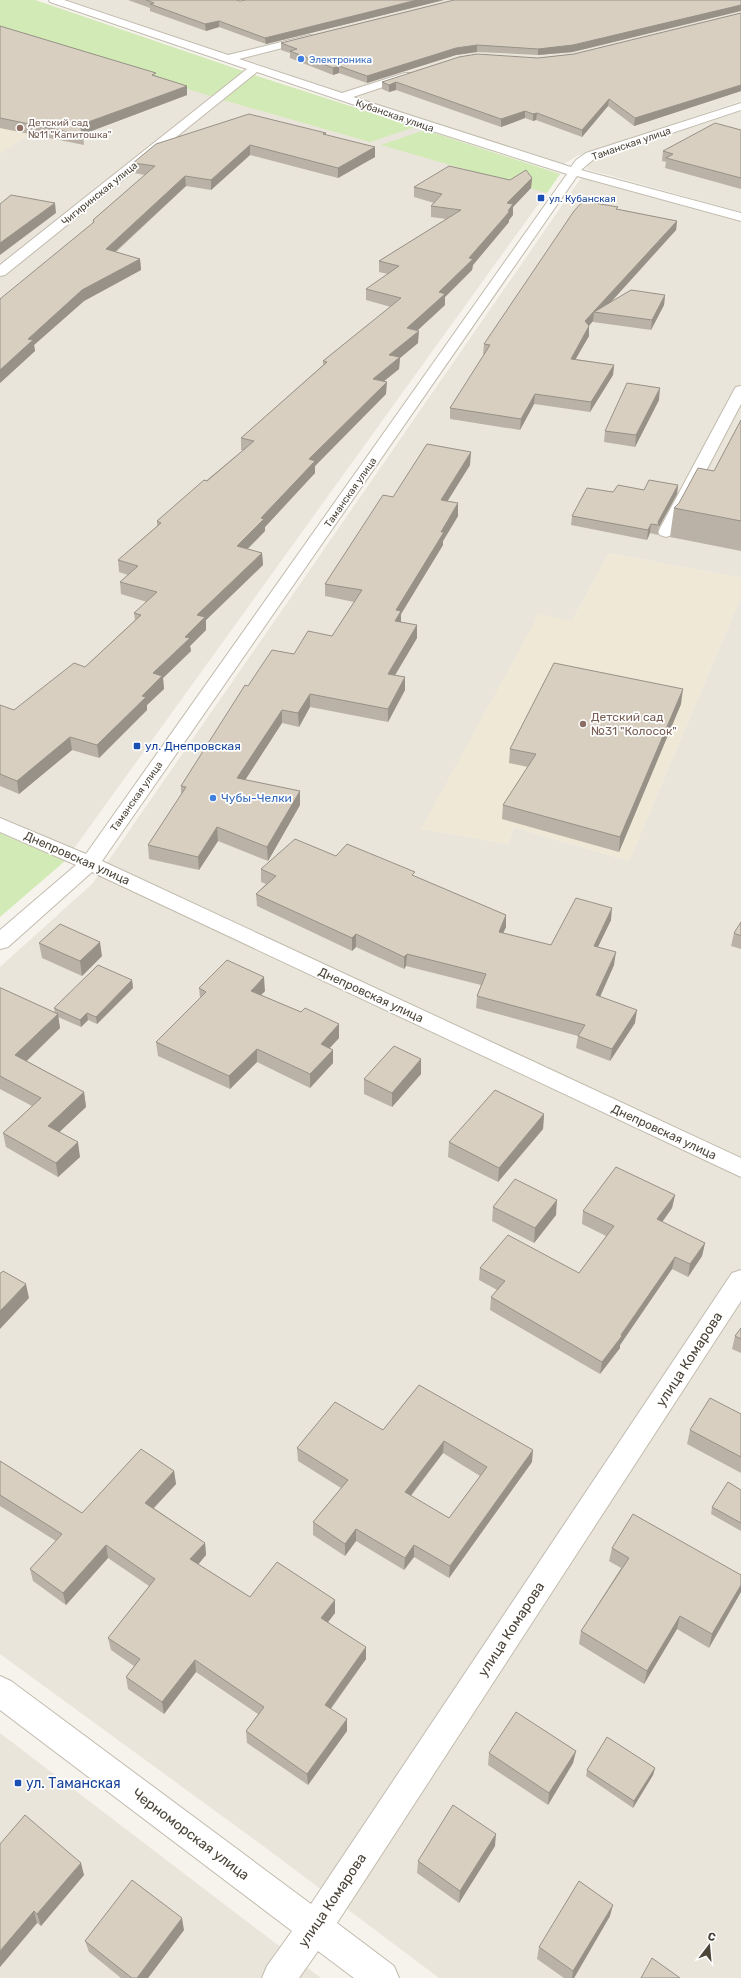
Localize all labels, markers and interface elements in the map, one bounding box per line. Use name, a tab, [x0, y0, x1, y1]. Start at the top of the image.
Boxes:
marker: Электроника	[296, 54, 306, 64]
place label: Электроника	[309, 54, 372, 66]
street label: Кубанская улица	[354, 97, 435, 135]
place label: Детский сад №11 "Капитошка"	[28, 117, 112, 141]
marker: Детский сад №11 "Капитошка"	[15, 123, 25, 133]
street label: Таманская улица	[590, 125, 672, 163]
street label: Чигиринская улица	[59, 159, 140, 228]
marker: ул. Кубанская	[536, 193, 546, 203]
place label: ул. Кубанская	[549, 193, 616, 205]
street label: Таманская улица	[322, 455, 379, 530]
place label: Детский сад №31 "Колосок"	[591, 710, 677, 738]
marker: Детский сад №31 "Колосок"	[578, 719, 588, 729]
place label: ул. Днепровская	[145, 739, 241, 753]
marker: ул. Днепровская	[132, 741, 142, 751]
street label: Таманская улица	[108, 759, 165, 834]
place label: Чубы-Челки	[221, 791, 292, 805]
marker: Чубы-Челки	[208, 793, 218, 803]
street label: Днепровская улица	[22, 828, 132, 888]
street label: Днепровская улица	[316, 965, 426, 1025]
street label: Днепровская улица	[609, 1102, 719, 1162]
street label: улица Комарова	[652, 1309, 726, 1410]
street label: улица Комарова	[474, 1579, 548, 1680]
place label: ул. Таманская	[26, 1775, 121, 1792]
marker: ул. Таманская	[13, 1778, 23, 1788]
street label: Черноморская улица	[129, 1785, 253, 1884]
street label: улица Комарова	[295, 1850, 370, 1950]
north arrow	[689, 1926, 729, 1966]
text: С	[706, 1930, 717, 1944]

